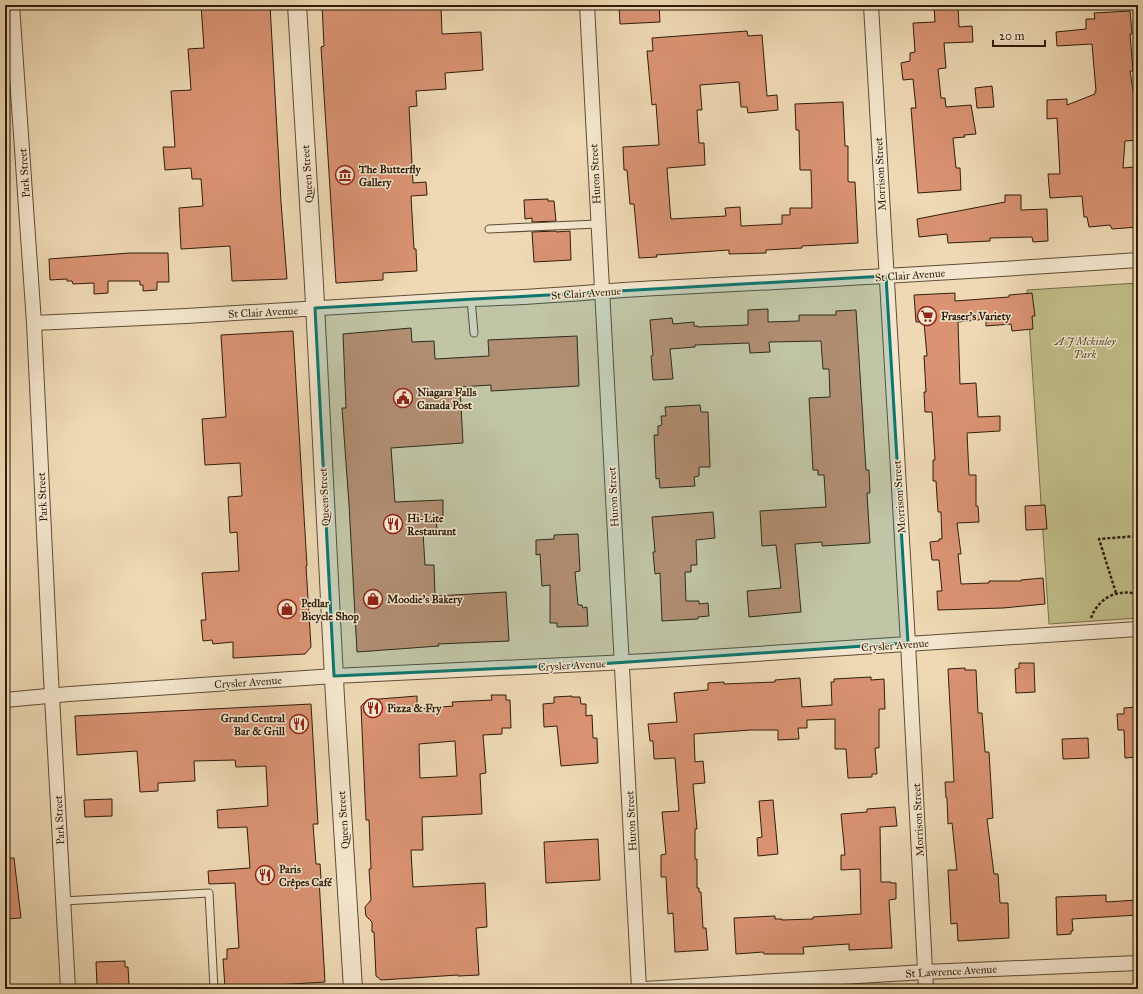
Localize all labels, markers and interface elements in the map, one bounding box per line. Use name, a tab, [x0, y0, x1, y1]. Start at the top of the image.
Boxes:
scale bar	[993, 22, 1045, 48]
text: 20 m	[999, 29, 1025, 43]
street label: Morrison Street	[872, 137, 889, 211]
street label: Huron Street	[587, 143, 604, 205]
street label: Queen Street	[299, 144, 316, 204]
street label: Park Street	[16, 148, 33, 198]
place label: The Butterfly Gallery	[358, 163, 421, 190]
museum icon: The Butterfly Gallery	[334, 164, 356, 186]
street label: St Clair Avenue	[875, 267, 946, 284]
street label: St Clair Avenue	[551, 285, 622, 302]
street label: St Clair Avenue	[228, 304, 299, 321]
supermarket icon: Fraser's Variety	[916, 305, 938, 327]
place label: Fraser's Variety	[941, 310, 1012, 324]
park label: A J Mckinley Park	[1053, 335, 1116, 361]
place label: Niagara Falls Canada Post	[417, 386, 476, 412]
public building icon: Niagara Falls Canada Post	[392, 387, 414, 409]
street label: Morrison Street	[890, 460, 909, 534]
street label: Huron Street	[605, 466, 622, 528]
street label: Queen Street	[316, 467, 333, 527]
street label: Park Street	[35, 472, 50, 522]
place label: Hi-Lite Restaurant	[407, 512, 456, 538]
restaurant icon: Hi-Lite Restaurant	[382, 513, 404, 535]
shop icon: Moodie's Bakery	[362, 588, 384, 610]
place label: Moodie's Bakery	[387, 593, 463, 607]
place label: Pedlar Bicycle Shop	[301, 597, 359, 624]
shop icon: Pedlar Bicycle Shop	[276, 598, 298, 620]
street label: Crysler Avenue	[861, 637, 930, 654]
street label: Crysler Avenue	[538, 657, 607, 674]
street label: Crysler Avenue	[214, 674, 283, 691]
restaurant icon: Pizza & Fry	[362, 697, 384, 719]
place label: Pizza & Fry	[387, 702, 442, 716]
place label: Grand Central Bar & Grill	[221, 712, 286, 738]
restaurant icon: Grand Central Bar & Grill	[288, 713, 310, 735]
street label: Morrison Street	[910, 783, 927, 857]
street label: Queen Street	[335, 790, 352, 850]
street label: Huron Street	[623, 790, 640, 852]
street label: Park Street	[52, 795, 67, 845]
place label: Paris Crêpes Café	[279, 863, 332, 890]
restaurant icon: Paris Crêpes Café	[254, 864, 276, 886]
street label: St Lawrence Avenue	[905, 963, 998, 980]

